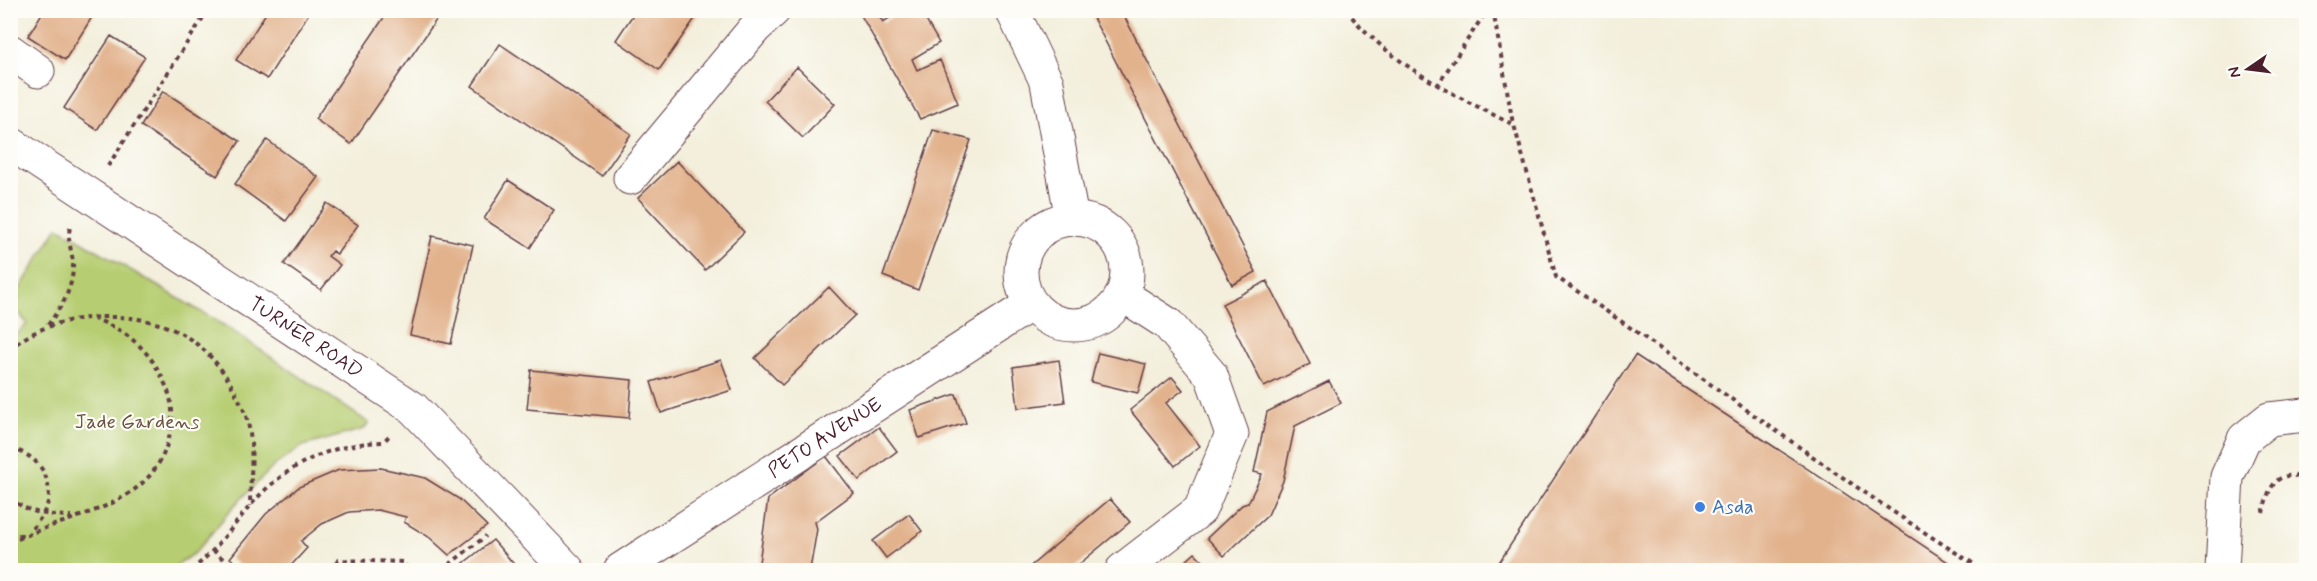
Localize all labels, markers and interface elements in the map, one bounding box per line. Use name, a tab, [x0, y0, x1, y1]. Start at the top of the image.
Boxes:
north arrow	[2218, 39, 2278, 99]
text: N	[2223, 65, 2246, 80]
street label: TURNER ROAD	[244, 290, 368, 385]
street label: PETO AVENUE	[763, 391, 887, 484]
park label: Jade Gardens	[75, 409, 199, 436]
place label: Asda	[1712, 494, 1754, 521]
marker: Asda	[1693, 500, 1707, 514]

